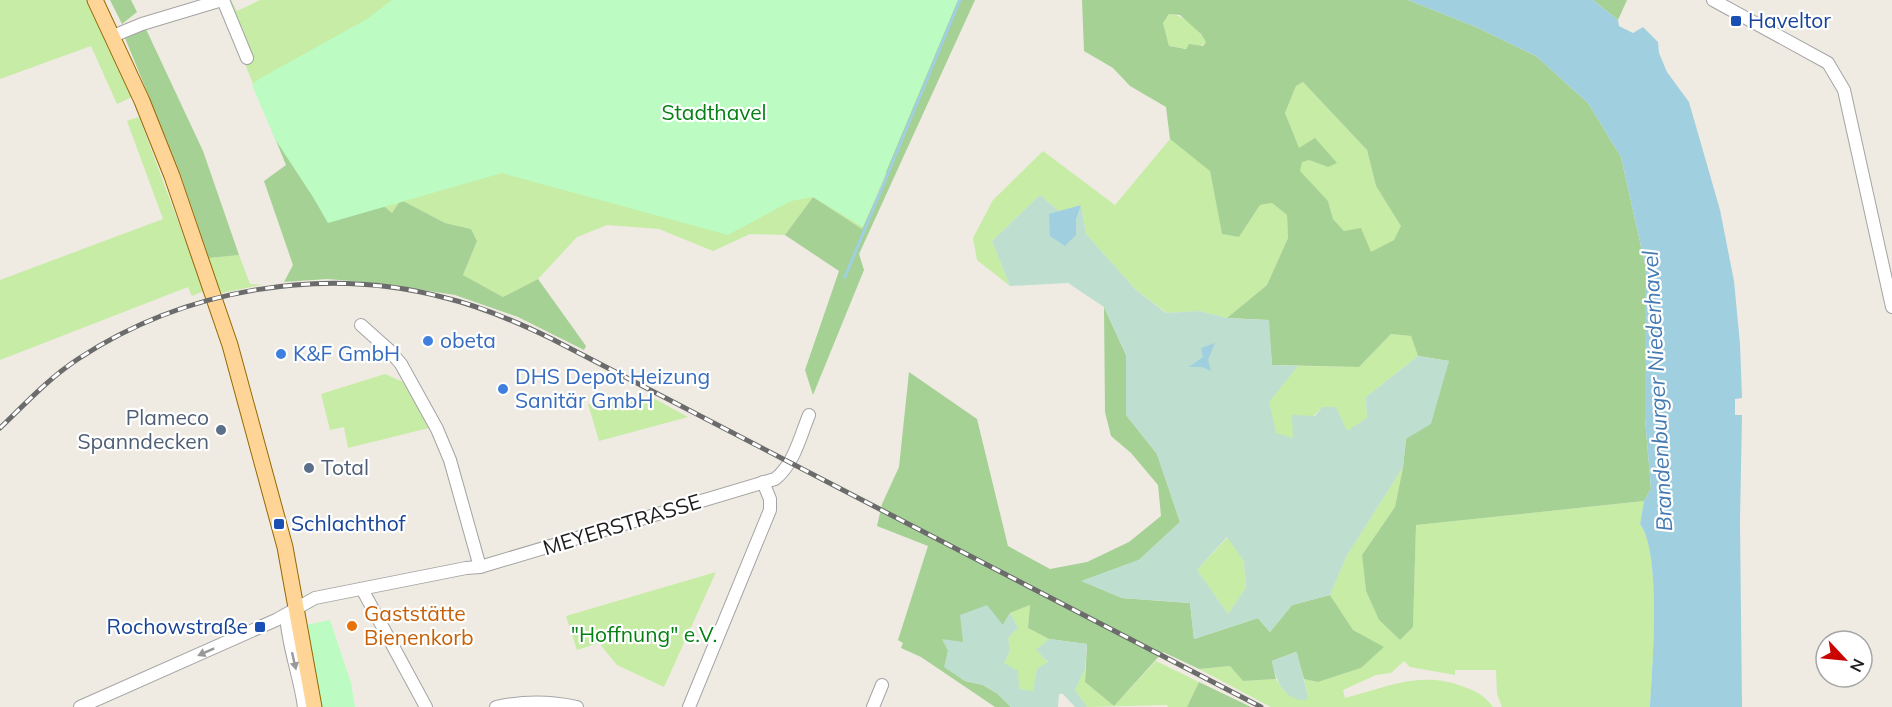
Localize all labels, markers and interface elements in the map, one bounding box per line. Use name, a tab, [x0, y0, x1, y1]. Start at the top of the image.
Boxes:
place label: Haveltor	[1748, 7, 1831, 33]
marker: Haveltor	[1729, 14, 1743, 28]
park label: Stadthavel	[661, 99, 767, 125]
water label: Brandenburger Niederhavel	[1636, 249, 1678, 532]
place label: obeta	[440, 327, 496, 353]
marker: obeta	[421, 334, 435, 348]
place label: K&F GmbH	[293, 340, 400, 366]
marker: K&F GmbH	[274, 347, 288, 361]
place label: DHS Depot Heizung Sanitär GmbH	[515, 363, 710, 413]
marker: DHS Depot Heizung Sanitär GmbH	[496, 382, 510, 396]
place label: Plameco Spanndecken	[77, 404, 209, 454]
marker: Plameco Spanndecken	[214, 423, 228, 437]
place label: Total	[321, 454, 369, 480]
marker: Total	[302, 461, 316, 475]
street label: MEYERSTRASSE	[540, 488, 704, 560]
place label: Schlachthof	[291, 510, 407, 536]
marker: Schlachthof	[272, 517, 286, 531]
place label: Gaststätte Bienenkorb	[364, 600, 474, 650]
place label: Rochowstraße	[107, 613, 248, 639]
marker: Gaststätte Bienenkorb	[345, 619, 359, 633]
marker: Rochowstraße	[253, 620, 267, 634]
park label: "Hoffnung" e.V.	[571, 621, 717, 647]
north arrow	[1814, 629, 1874, 689]
one-way arrow	[197, 647, 215, 657]
one-way arrow	[289, 652, 299, 671]
text: N	[1846, 656, 1869, 675]

